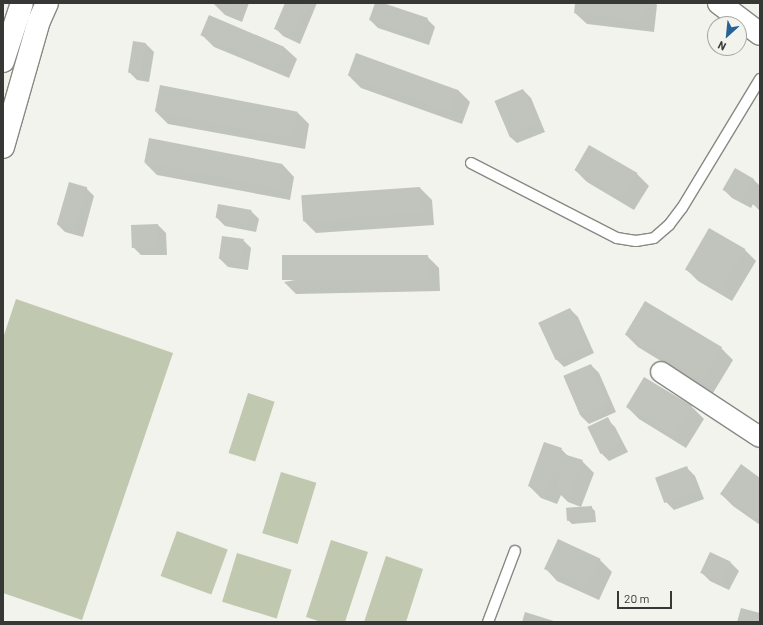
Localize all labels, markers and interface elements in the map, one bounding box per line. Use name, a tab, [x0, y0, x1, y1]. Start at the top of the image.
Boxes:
north arrow	[707, 16, 747, 56]
text: N	[716, 39, 728, 54]
scale bar	[619, 583, 674, 609]
text: 20 m	[624, 591, 650, 605]

